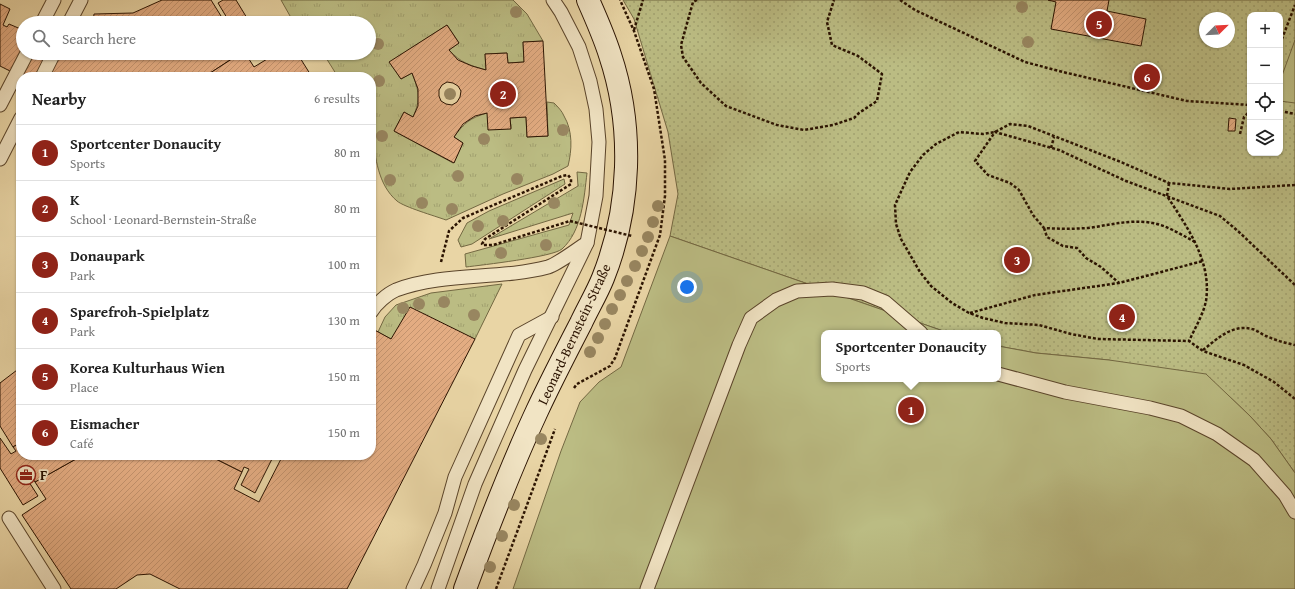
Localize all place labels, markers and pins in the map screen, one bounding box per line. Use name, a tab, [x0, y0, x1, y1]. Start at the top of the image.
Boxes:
pin: 5	[1086, 9, 1112, 39]
pin: 6	[1134, 62, 1160, 92]
pin: 2	[490, 79, 516, 109]
pin: 3	[1004, 245, 1030, 275]
pin: 4	[1109, 302, 1135, 332]
pin: 1	[898, 395, 924, 425]
office icon: F	[15, 464, 37, 486]
place label: F	[40, 465, 47, 485]

